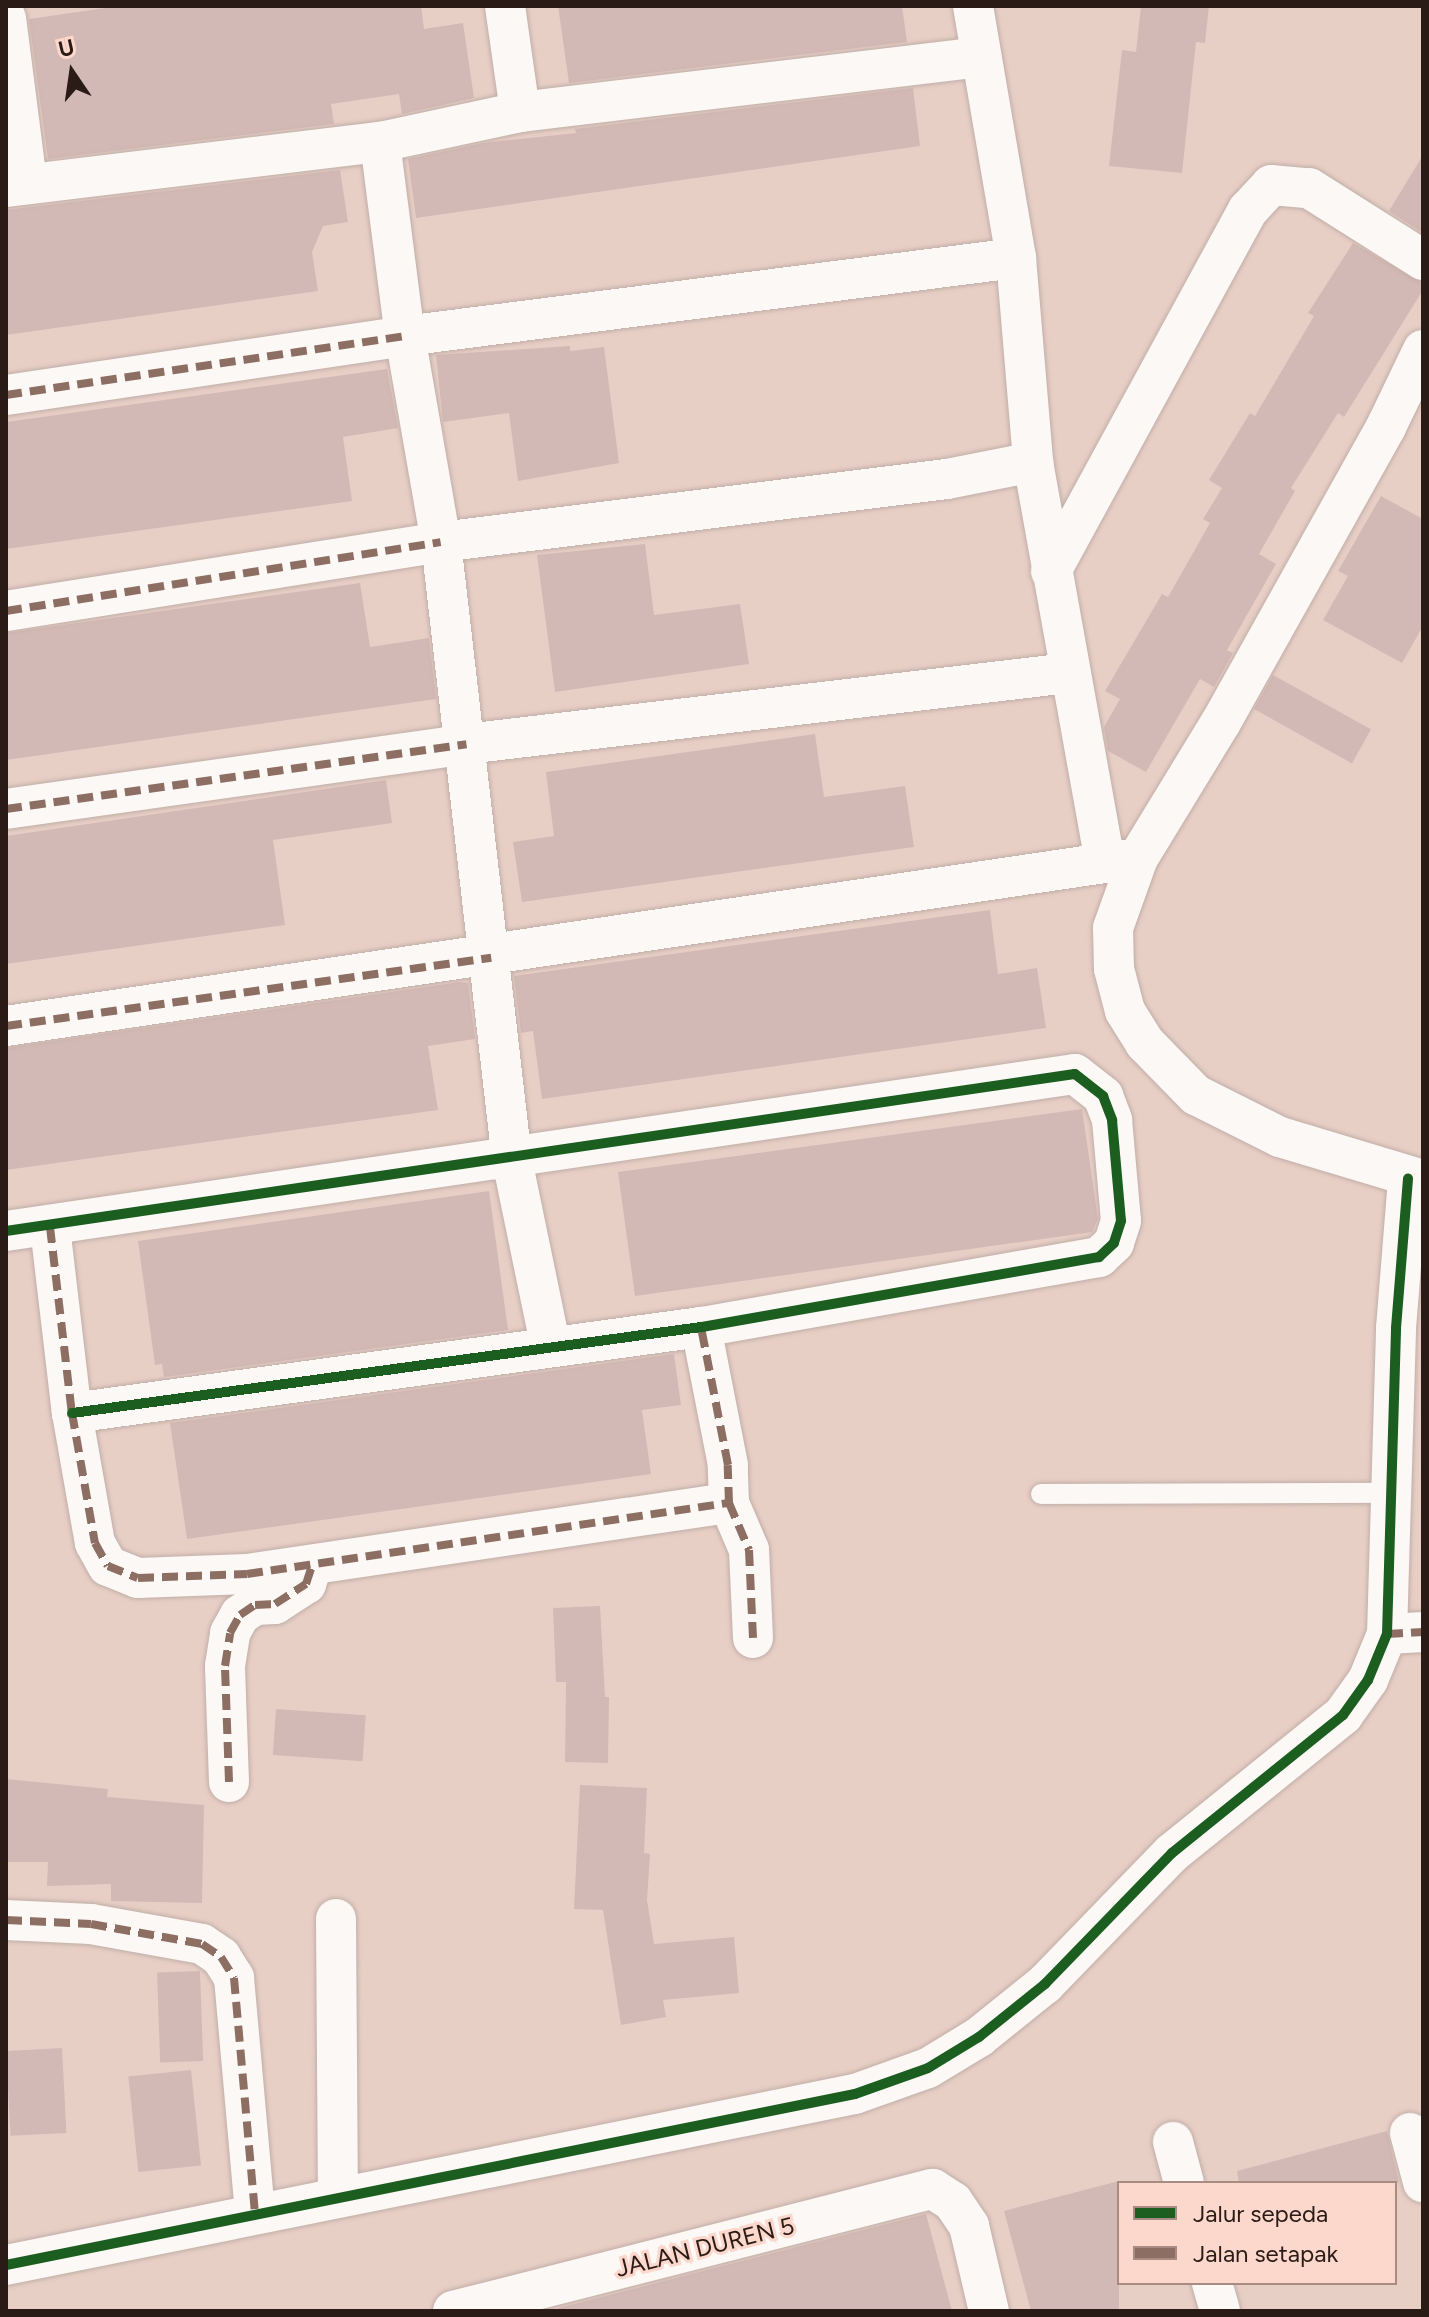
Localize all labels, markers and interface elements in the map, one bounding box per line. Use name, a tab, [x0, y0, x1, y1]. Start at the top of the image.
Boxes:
north arrow	[32, 32, 112, 112]
text: U	[56, 33, 77, 63]
legend	[1117, 2181, 1397, 2285]
text: Jalur sepeda	[1193, 2199, 1328, 2228]
street label: JALAN DUREN 5	[613, 2211, 797, 2283]
text: Jalan setapak	[1193, 2239, 1338, 2268]

